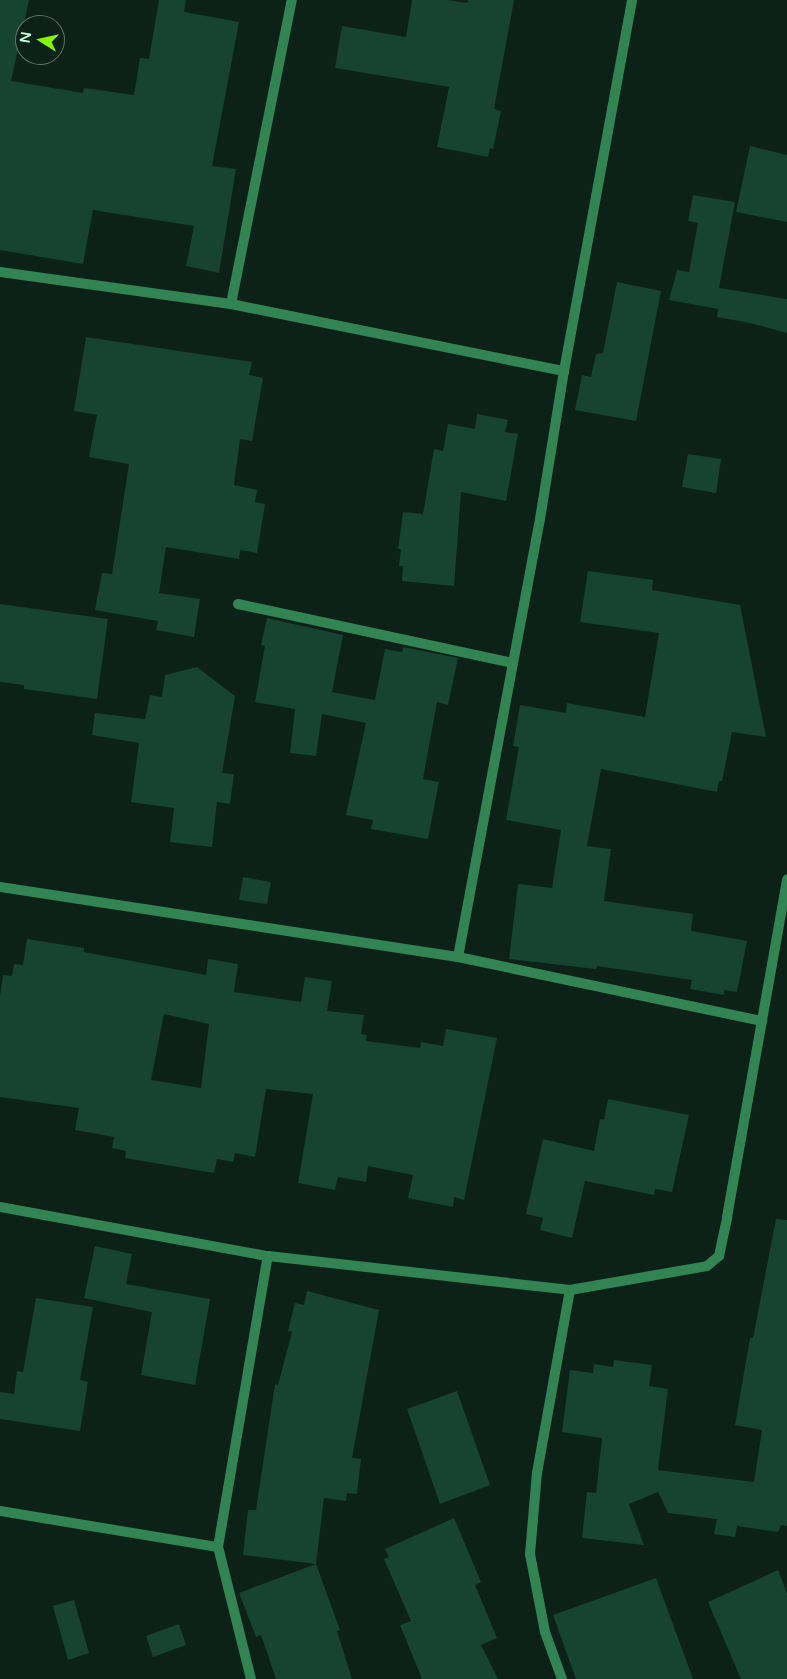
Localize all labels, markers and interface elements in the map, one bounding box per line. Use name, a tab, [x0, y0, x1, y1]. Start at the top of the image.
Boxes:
north arrow	[15, 15, 65, 65]
text: N	[16, 30, 35, 44]

